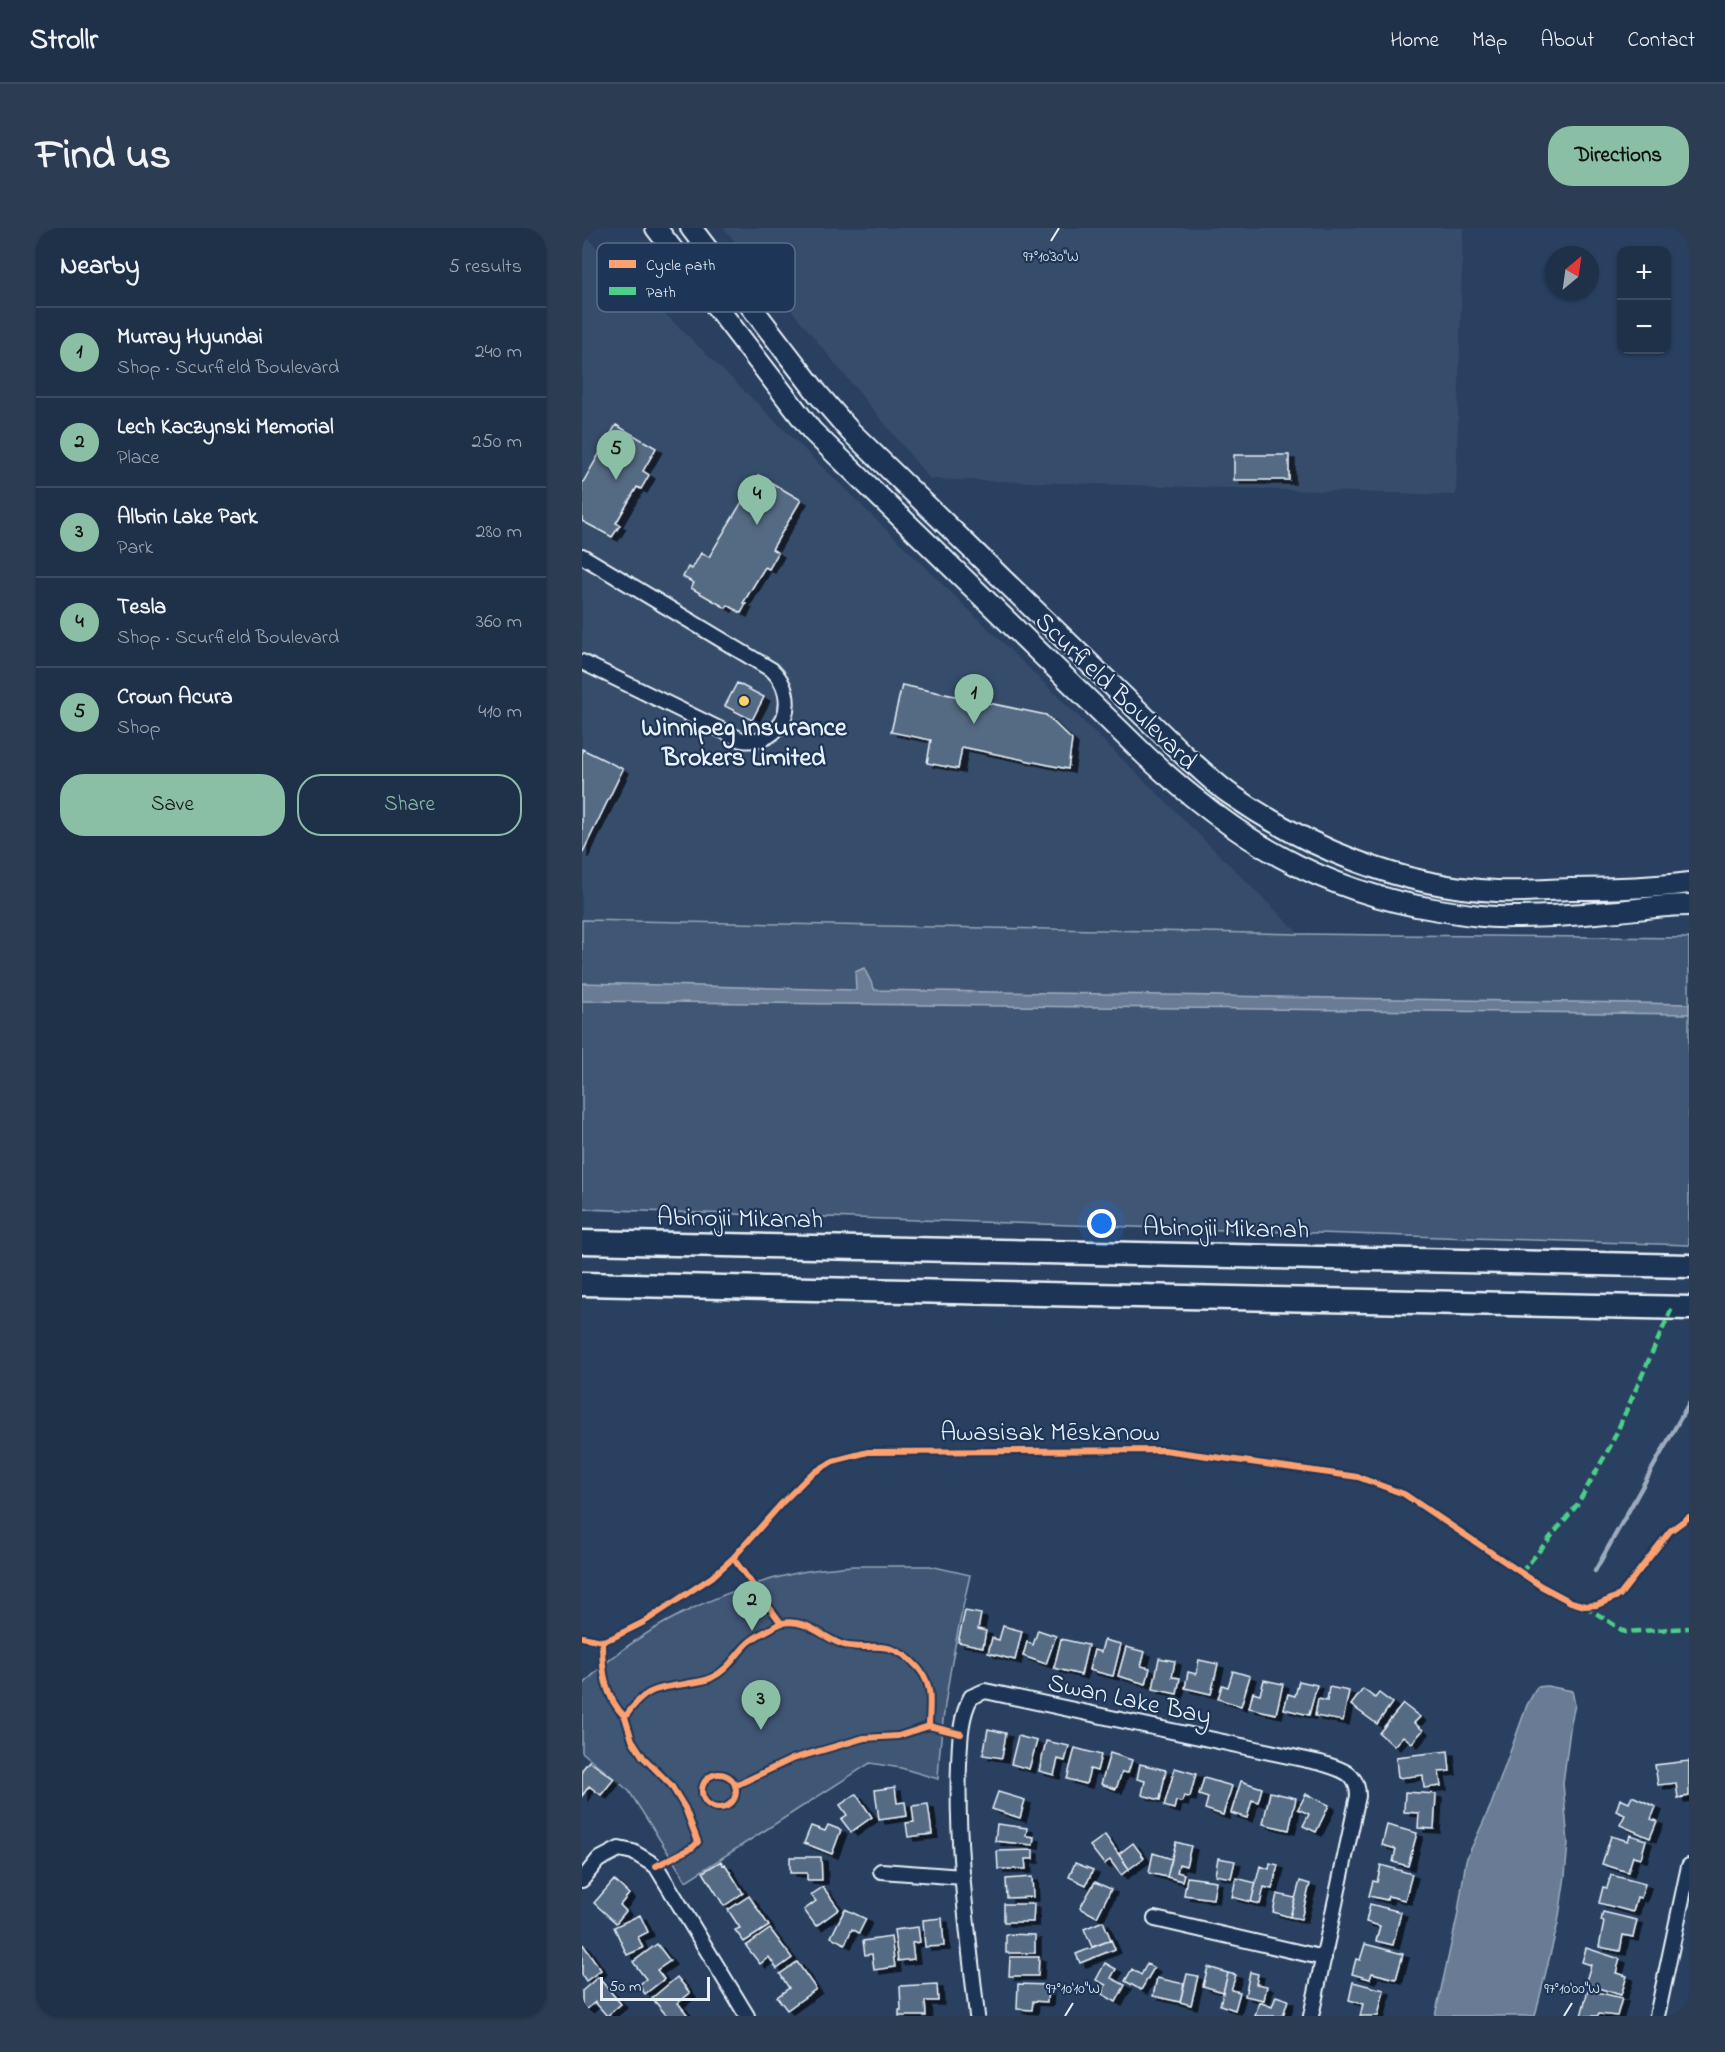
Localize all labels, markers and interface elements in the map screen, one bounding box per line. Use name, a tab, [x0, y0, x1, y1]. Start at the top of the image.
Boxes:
text: Strollr	[30, 21, 98, 62]
text: Home	[1390, 26, 1439, 56]
text: Map	[1472, 26, 1507, 56]
text: About	[1540, 26, 1594, 56]
text: Contact	[1627, 26, 1695, 56]
text: Find us	[36, 126, 171, 187]
button: Directions	[1548, 126, 1689, 186]
legend	[597, 243, 795, 312]
text: 97°10'30"W	[1023, 246, 1079, 268]
north arrow	[1545, 246, 1599, 300]
map controls	[1617, 246, 1671, 354]
button: +	[1617, 246, 1671, 300]
text: Nearby	[60, 248, 139, 286]
text: 5 results	[449, 253, 522, 282]
text: Cycle path	[646, 254, 715, 278]
text: Path	[646, 281, 676, 305]
button: −	[1617, 300, 1671, 354]
text: Murray Hyundai	[117, 322, 263, 354]
text: 1	[76, 338, 83, 367]
text: 240 m	[475, 338, 522, 367]
text: Shop · Scurfield Boulevard	[117, 354, 339, 383]
text: Lech Kaczynski Memorial	[117, 412, 334, 444]
text: 2	[75, 428, 84, 457]
text: 250 m	[471, 428, 522, 457]
pin: 5	[597, 430, 636, 480]
text: Place	[117, 444, 159, 473]
pin: 4	[738, 476, 777, 525]
text: Albrin Lake Park	[117, 502, 258, 534]
text: 3	[75, 518, 84, 547]
text: 280 m	[475, 518, 522, 547]
text: Park	[117, 534, 153, 563]
text: Tesla	[117, 592, 166, 624]
street label: Scurfield Boulevard	[1025, 604, 1205, 780]
text: 4	[75, 608, 84, 637]
text: 360 m	[476, 608, 522, 637]
text: Shop · Scurfield Boulevard	[117, 624, 339, 653]
pin: 1	[954, 674, 994, 724]
text: Crown Acura	[117, 682, 233, 714]
marker: Winnipeg Insurance Brokers Limited	[737, 694, 751, 708]
text: 5	[74, 698, 85, 727]
text: 410 m	[478, 698, 522, 727]
place label: Winnipeg Insurance Brokers Limited	[641, 710, 848, 778]
text: Shop	[117, 714, 161, 743]
button: Save	[60, 774, 285, 836]
button: Share	[297, 774, 522, 836]
street label: Abinojii Mikanah	[656, 1200, 823, 1240]
your location	[1087, 1209, 1116, 1238]
street label: Abinojii Mikanah	[1142, 1210, 1309, 1250]
street label: Awasisak Mēskanow	[940, 1415, 1160, 1453]
pin: 2	[732, 1582, 772, 1631]
street label: Swan Lake Bay	[1044, 1665, 1215, 1737]
pin: 3	[742, 1680, 780, 1730]
scale bar	[600, 1974, 710, 2002]
text: 50 m	[609, 1975, 641, 1999]
text: 97°10'10"W	[1046, 1978, 1100, 2000]
text: 97°10'00"W	[1544, 1978, 1600, 2000]

